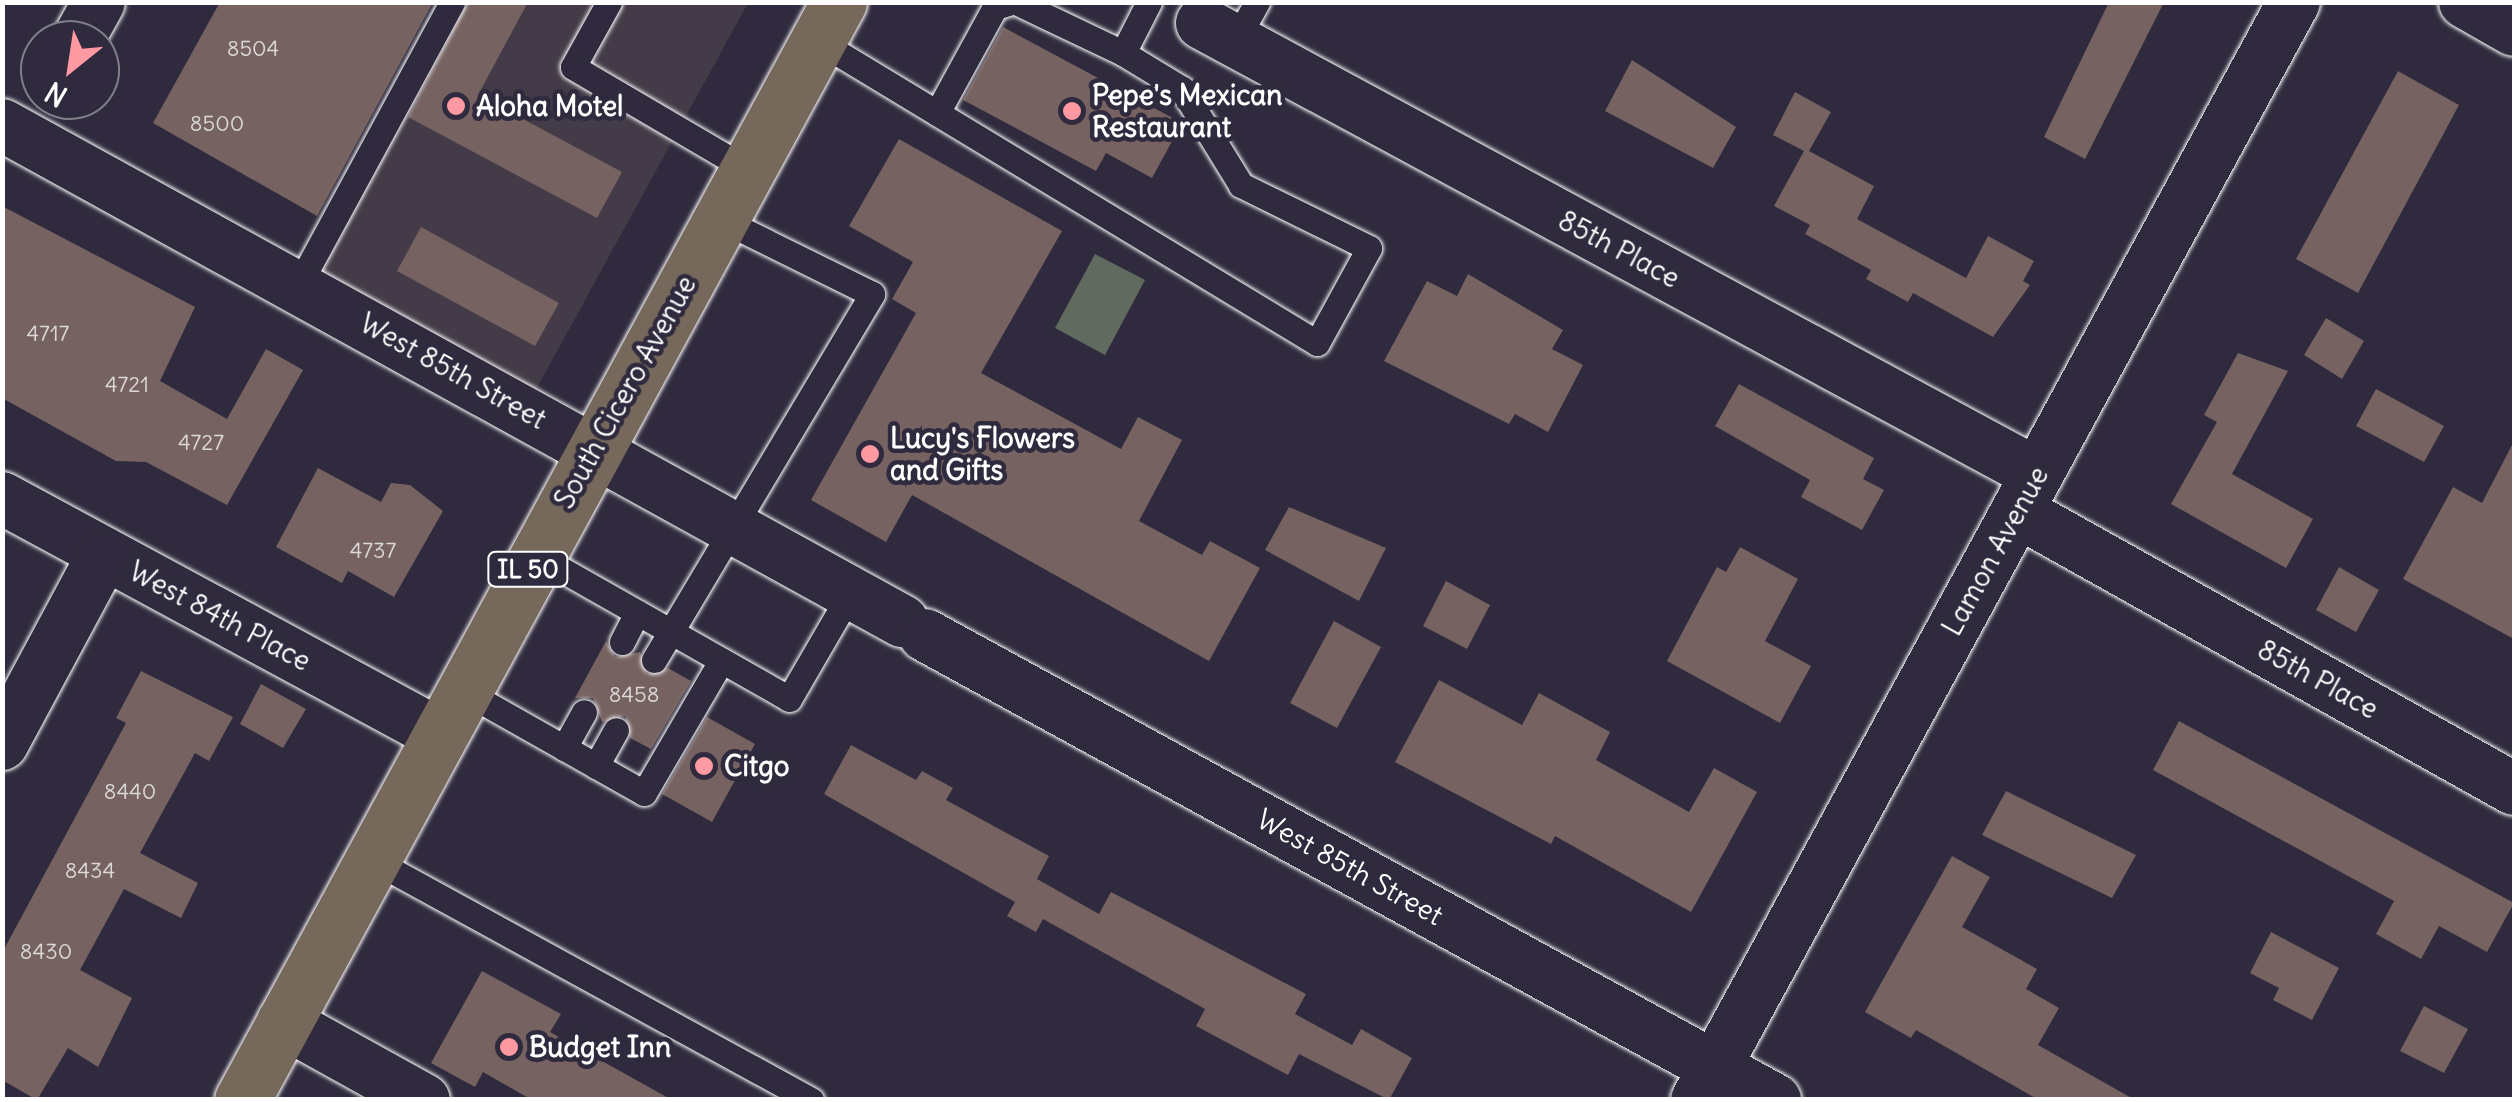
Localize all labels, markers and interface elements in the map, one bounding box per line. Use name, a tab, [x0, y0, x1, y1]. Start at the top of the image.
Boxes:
north arrow	[20, 20, 120, 120]
house number: 8504	[227, 36, 279, 62]
text: N	[39, 74, 73, 115]
place label: Pepe's Mexican Restaurant	[1092, 78, 1283, 144]
place label: Aloha Motel	[476, 89, 623, 123]
marker: Aloha Motel	[445, 95, 467, 117]
marker: Pepe's Mexican Restaurant	[1061, 100, 1083, 122]
house number: 8500	[190, 111, 244, 137]
street label: 85th Place	[1553, 203, 1685, 295]
street label: South Cicero Avenue	[547, 270, 703, 514]
street label: West 85th Street	[354, 306, 552, 436]
house number: 4717	[27, 321, 69, 347]
house number: 4721	[105, 372, 149, 398]
place label: Lucy's Flowers and Gifts	[890, 421, 1075, 487]
house number: 4727	[178, 430, 224, 456]
marker: Lucy's Flowers and Gifts	[859, 443, 881, 465]
street label: Lamon Avenue	[1935, 461, 2055, 641]
house number: 4737	[350, 538, 396, 564]
road number: IL 50	[486, 549, 570, 589]
street label: West 84th Place	[124, 554, 316, 678]
street label: 85th Place	[2252, 632, 2384, 726]
house number: 8458	[609, 682, 659, 708]
place label: Citgo	[724, 749, 789, 783]
marker: Citgo	[693, 755, 715, 777]
house number: 8440	[104, 779, 156, 805]
street label: West 85th Street	[1251, 802, 1449, 932]
house number: 8434	[65, 858, 115, 884]
house number: 8430	[20, 939, 72, 965]
place label: Budget Inn	[529, 1030, 671, 1064]
marker: Budget Inn	[498, 1036, 520, 1058]

